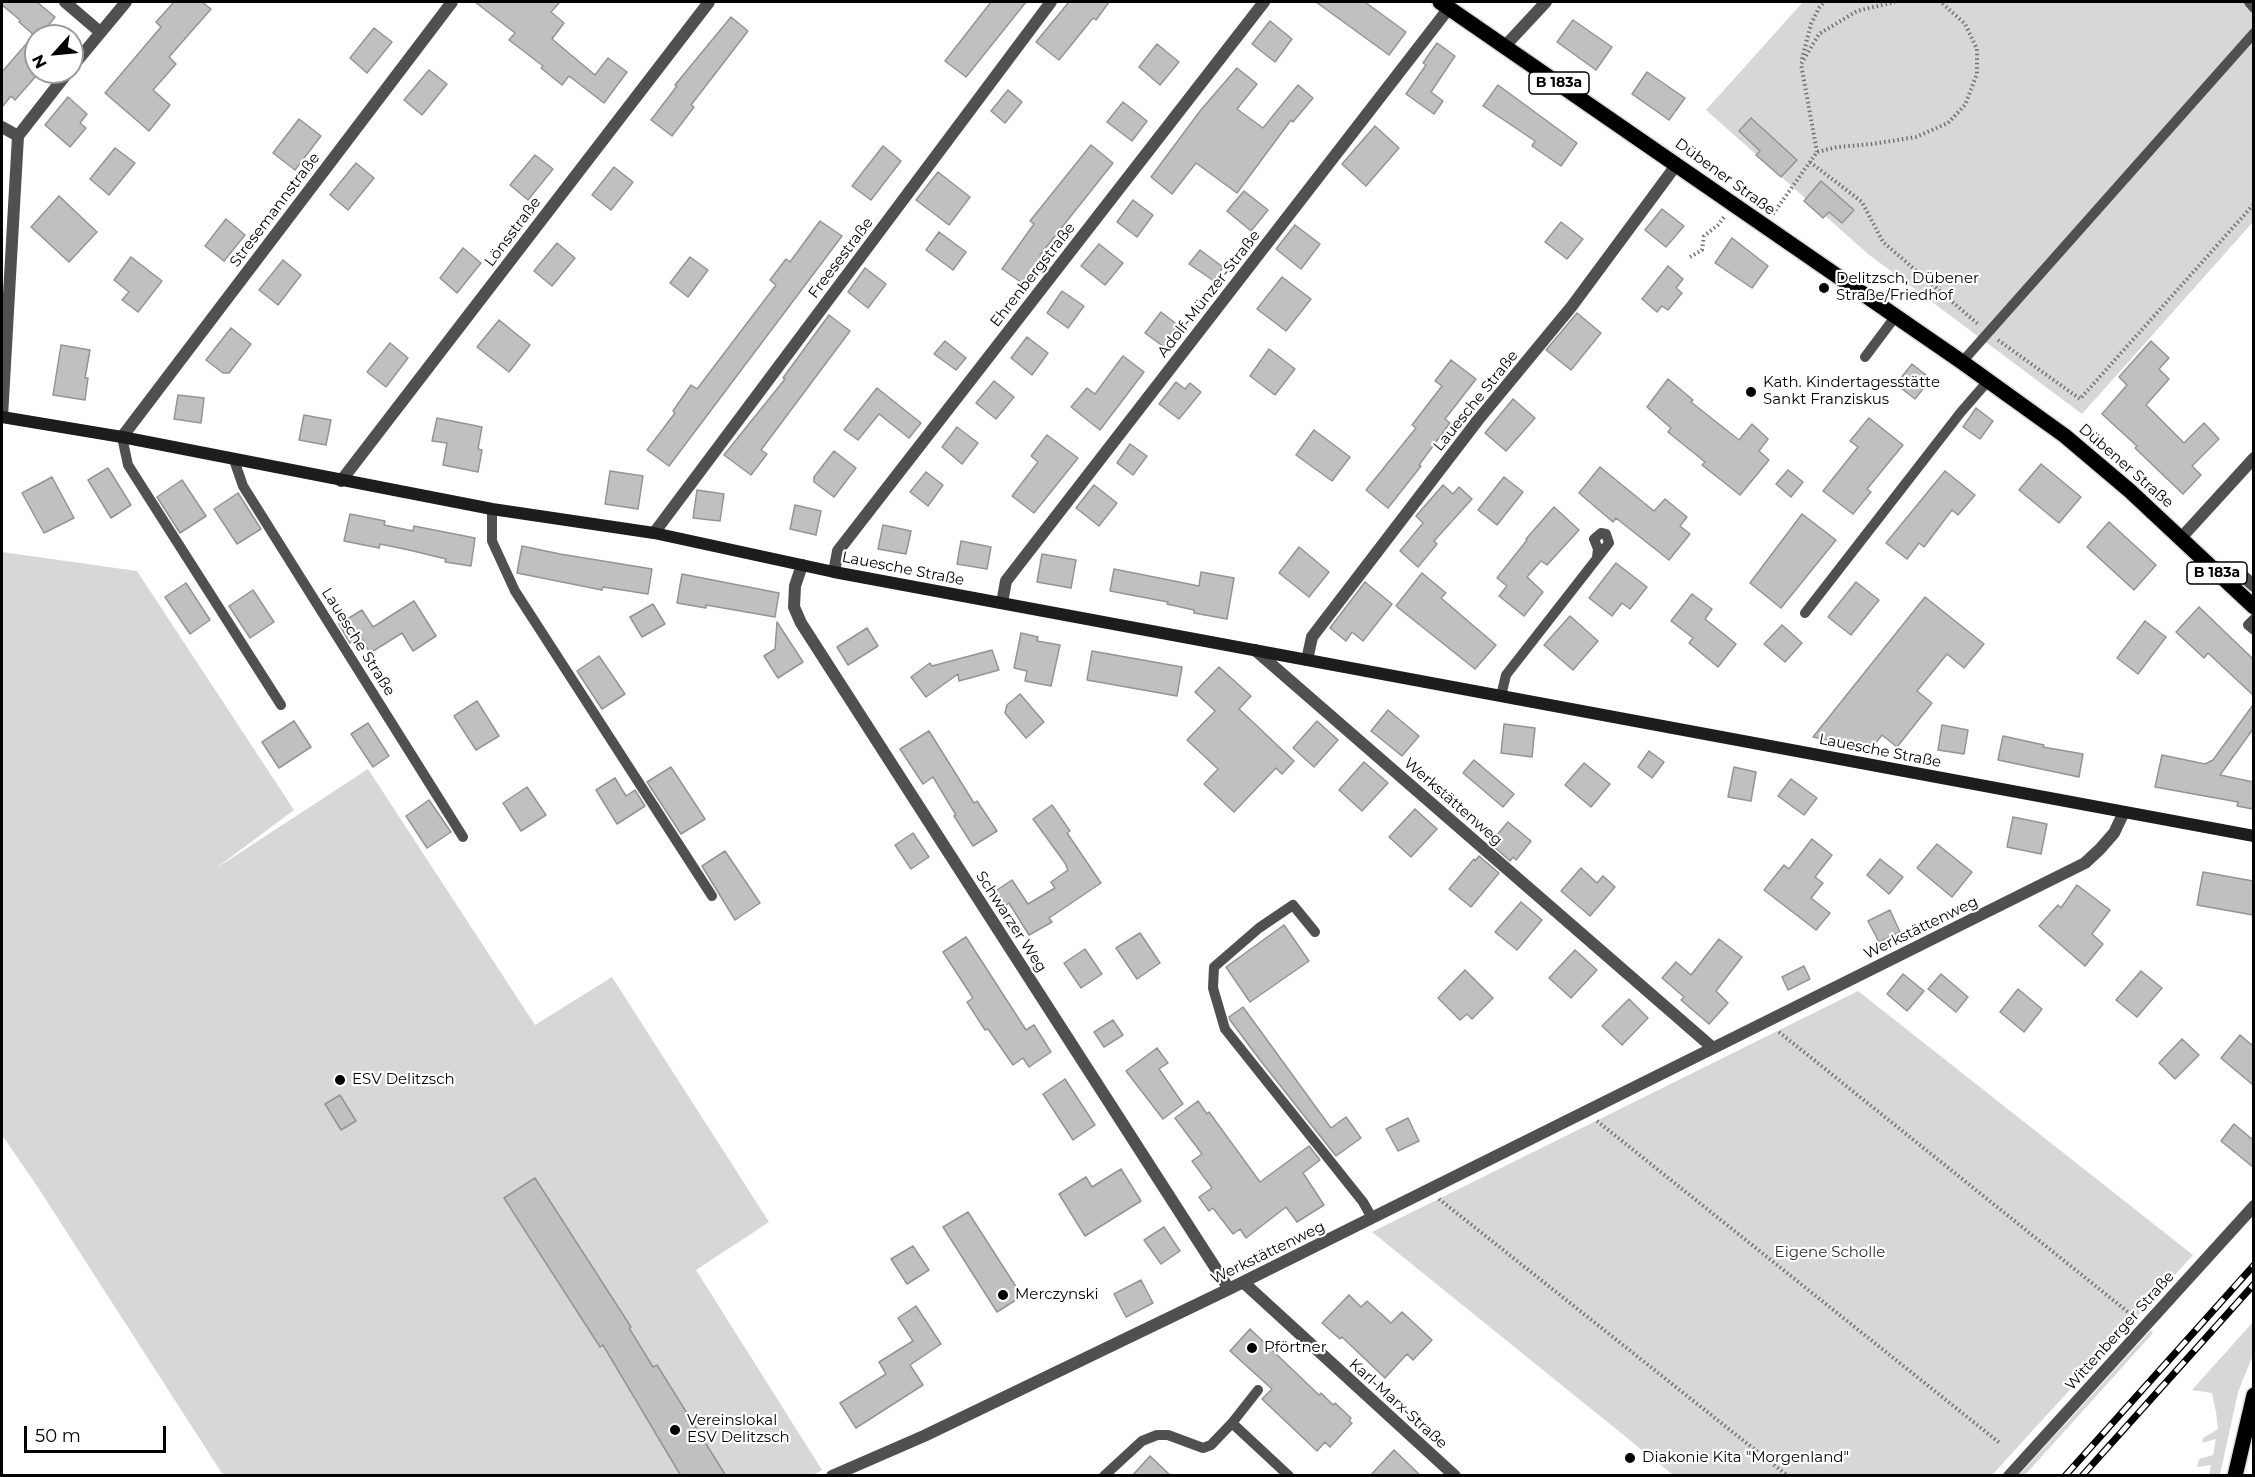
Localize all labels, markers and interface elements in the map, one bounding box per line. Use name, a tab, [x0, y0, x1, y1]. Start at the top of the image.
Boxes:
north arrow	[24, 24, 84, 84]
text: N	[28, 51, 51, 72]
road number: B 183a	[1529, 72, 1589, 94]
street label: Dübener Straße	[1671, 135, 1779, 219]
street label: Stresemannstraße	[226, 149, 324, 271]
street label: Lönsstraße	[481, 194, 545, 270]
street label: Freesestraße	[805, 214, 877, 302]
street label: Ehrenbergstraße	[987, 219, 1079, 331]
street label: Adolf-Münzer-Straße	[1154, 227, 1264, 361]
place label: Delitzsch, Dübener Straße/Friedhof	[1836, 270, 1979, 305]
marker: Delitzsch, Dübener Straße/Friedhof	[1817, 281, 1831, 295]
street label: Lauesche Straße	[1430, 347, 1522, 455]
place label: Kath. Kindertagesstätte Sankt Franziskus	[1763, 374, 1940, 409]
marker: Kath. Kindertagesstätte Sankt Franziskus	[1744, 385, 1758, 399]
street label: Dübener Straße	[2075, 420, 2177, 512]
street label: Lauesche Straße	[840, 548, 966, 590]
road number: B 183a	[2187, 562, 2247, 584]
street label: Lauesche Straße	[317, 585, 399, 699]
street label: Lauesche Straße	[1817, 730, 1943, 772]
street label: Werkstättenweg	[1400, 754, 1506, 850]
street label: Schwarzer Weg	[972, 868, 1050, 976]
street label: Werkstättenweg	[1861, 893, 1981, 963]
place label: ESV Delitzsch	[352, 1071, 455, 1089]
marker: ESV Delitzsch	[333, 1073, 347, 1087]
street label: Werkstättenweg	[1208, 1218, 1328, 1288]
park label: Eigene Scholle	[1775, 1244, 1885, 1262]
street label: Wittenberger Straße	[2062, 1268, 2178, 1394]
place label: Merczynski	[1015, 1286, 1099, 1304]
marker: Merczynski	[996, 1288, 1010, 1302]
place label: Pförtner	[1264, 1339, 1327, 1357]
marker: Pförtner	[1245, 1341, 1259, 1355]
street label: Karl-Marx-Straße	[1345, 1355, 1451, 1453]
place label: Vereinslokal ESV Delitzsch	[687, 1412, 790, 1447]
scale bar	[27, 1414, 170, 1452]
marker: Vereinslokal ESV Delitzsch	[668, 1423, 682, 1437]
text: 50 m	[35, 1425, 81, 1447]
place label: Diakonie Kita "Morgenland"	[1642, 1449, 1849, 1467]
marker: Diakonie Kita "Morgenland"	[1623, 1451, 1637, 1465]

